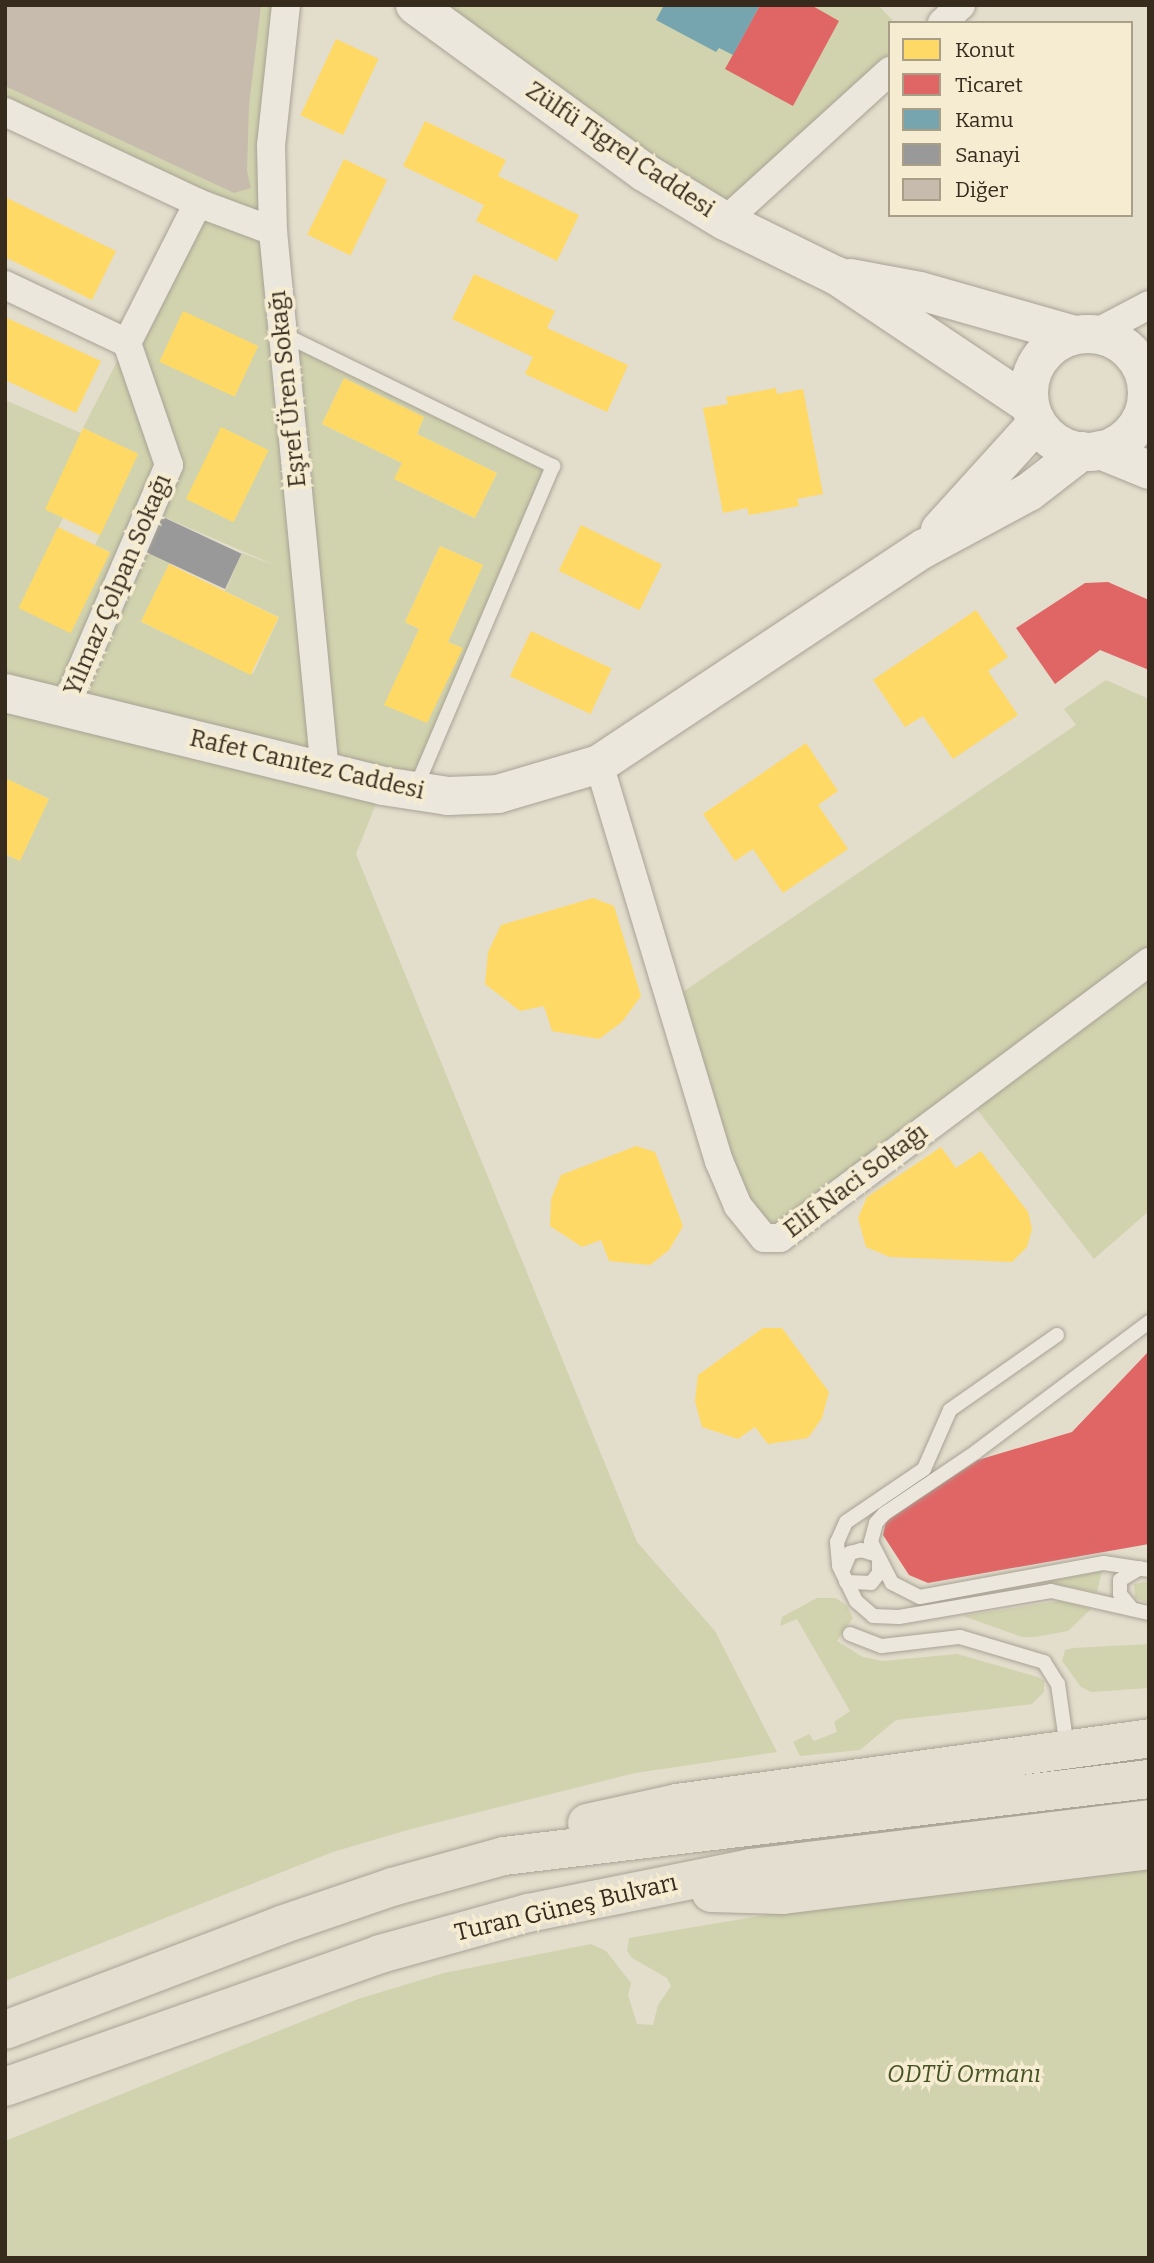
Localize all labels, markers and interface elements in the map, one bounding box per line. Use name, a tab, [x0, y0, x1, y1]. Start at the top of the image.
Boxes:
legend	[888, 21, 1133, 217]
text: Konut	[955, 37, 1015, 63]
text: Ticaret	[955, 72, 1023, 98]
street label: Zülfü Tigrel Caddesi	[520, 76, 720, 224]
text: Kamu	[955, 107, 1014, 133]
text: Sanayi	[955, 142, 1020, 168]
text: Diğer	[955, 177, 1008, 203]
street label: Eşref Üren Sokağı	[263, 289, 313, 489]
street label: Yılmaz Çolpan Sokağı	[58, 470, 178, 700]
street label: Rafet Canıtez Caddesi	[187, 724, 427, 806]
street label: Elif Naci Sokağı	[779, 1118, 933, 1244]
street label: Turan Güneş Bulvarı	[452, 1868, 680, 1948]
park label: ODTÜ Ormanı	[887, 2061, 1041, 2089]

